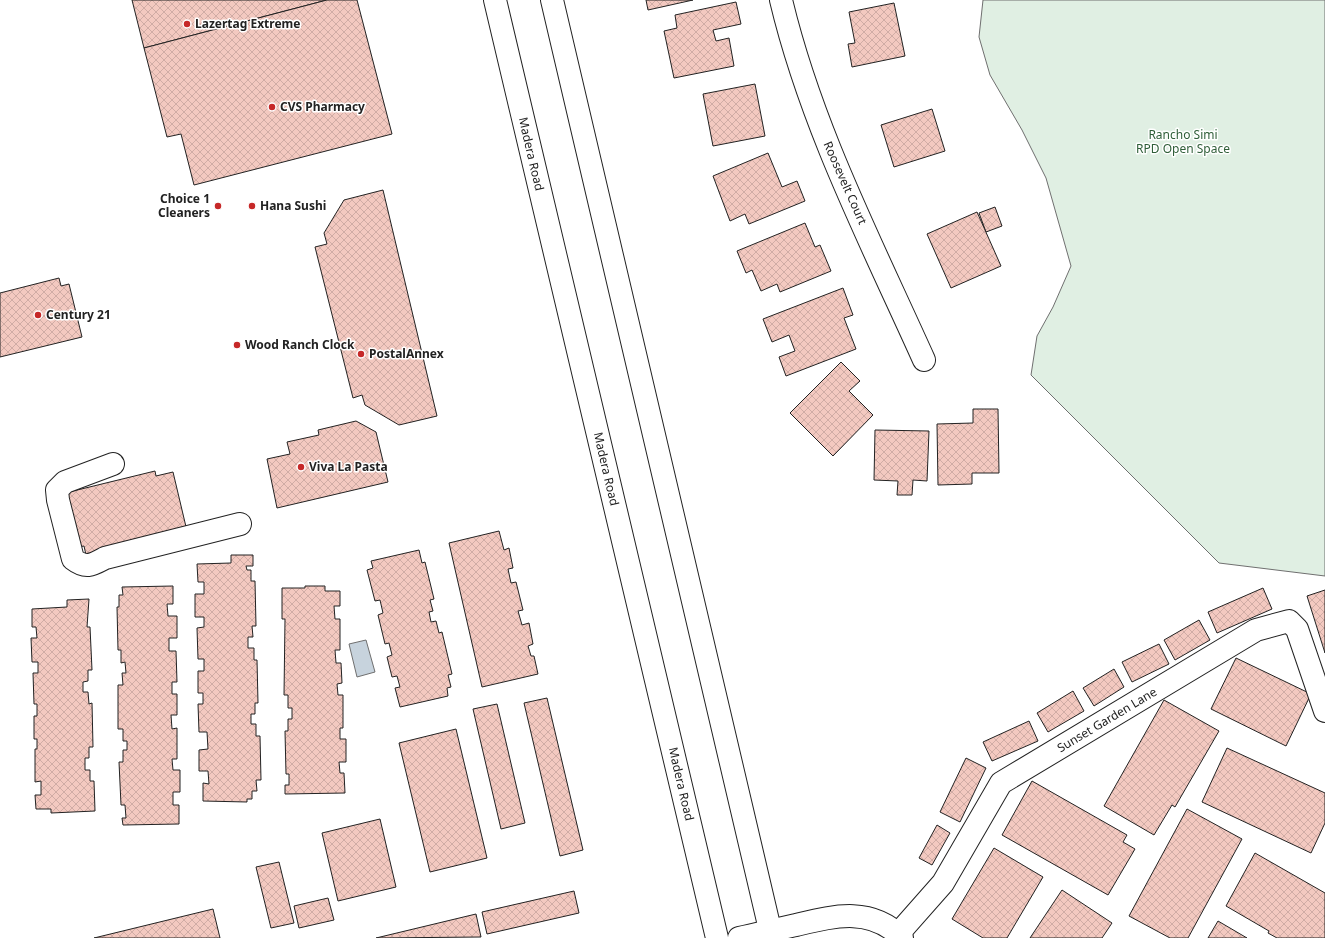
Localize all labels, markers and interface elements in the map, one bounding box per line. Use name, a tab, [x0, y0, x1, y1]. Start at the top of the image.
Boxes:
place label: Lazertag Extreme	[195, 15, 300, 32]
marker: Lazertag Extreme	[182, 19, 192, 29]
place label: CVS Pharmacy	[280, 98, 365, 115]
marker: CVS Pharmacy	[267, 102, 277, 112]
street label: Madera Road	[515, 115, 548, 192]
park label: Rancho Simi RPD Open Space	[1136, 126, 1230, 157]
street label: Roosevelt Court	[820, 139, 872, 228]
place label: Choice 1 Cleaners	[158, 190, 210, 221]
place label: Hana Sushi	[260, 197, 326, 214]
marker: Choice 1 Cleaners	[213, 201, 223, 211]
marker: Hana Sushi	[247, 201, 257, 211]
place label: Century 21	[46, 306, 111, 323]
marker: Century 21	[33, 310, 43, 320]
place label: Wood Ranch Clock	[245, 336, 355, 353]
marker: Wood Ranch Clock	[232, 340, 242, 350]
place label: PostalAnnex	[369, 345, 444, 362]
marker: PostalAnnex	[356, 349, 366, 359]
street label: Madera Road	[590, 430, 623, 507]
place label: Viva La Pasta	[309, 458, 388, 475]
marker: Viva La Pasta	[296, 462, 306, 472]
street label: Sunset Garden Lane	[1054, 683, 1160, 756]
street label: Madera Road	[665, 745, 698, 822]

